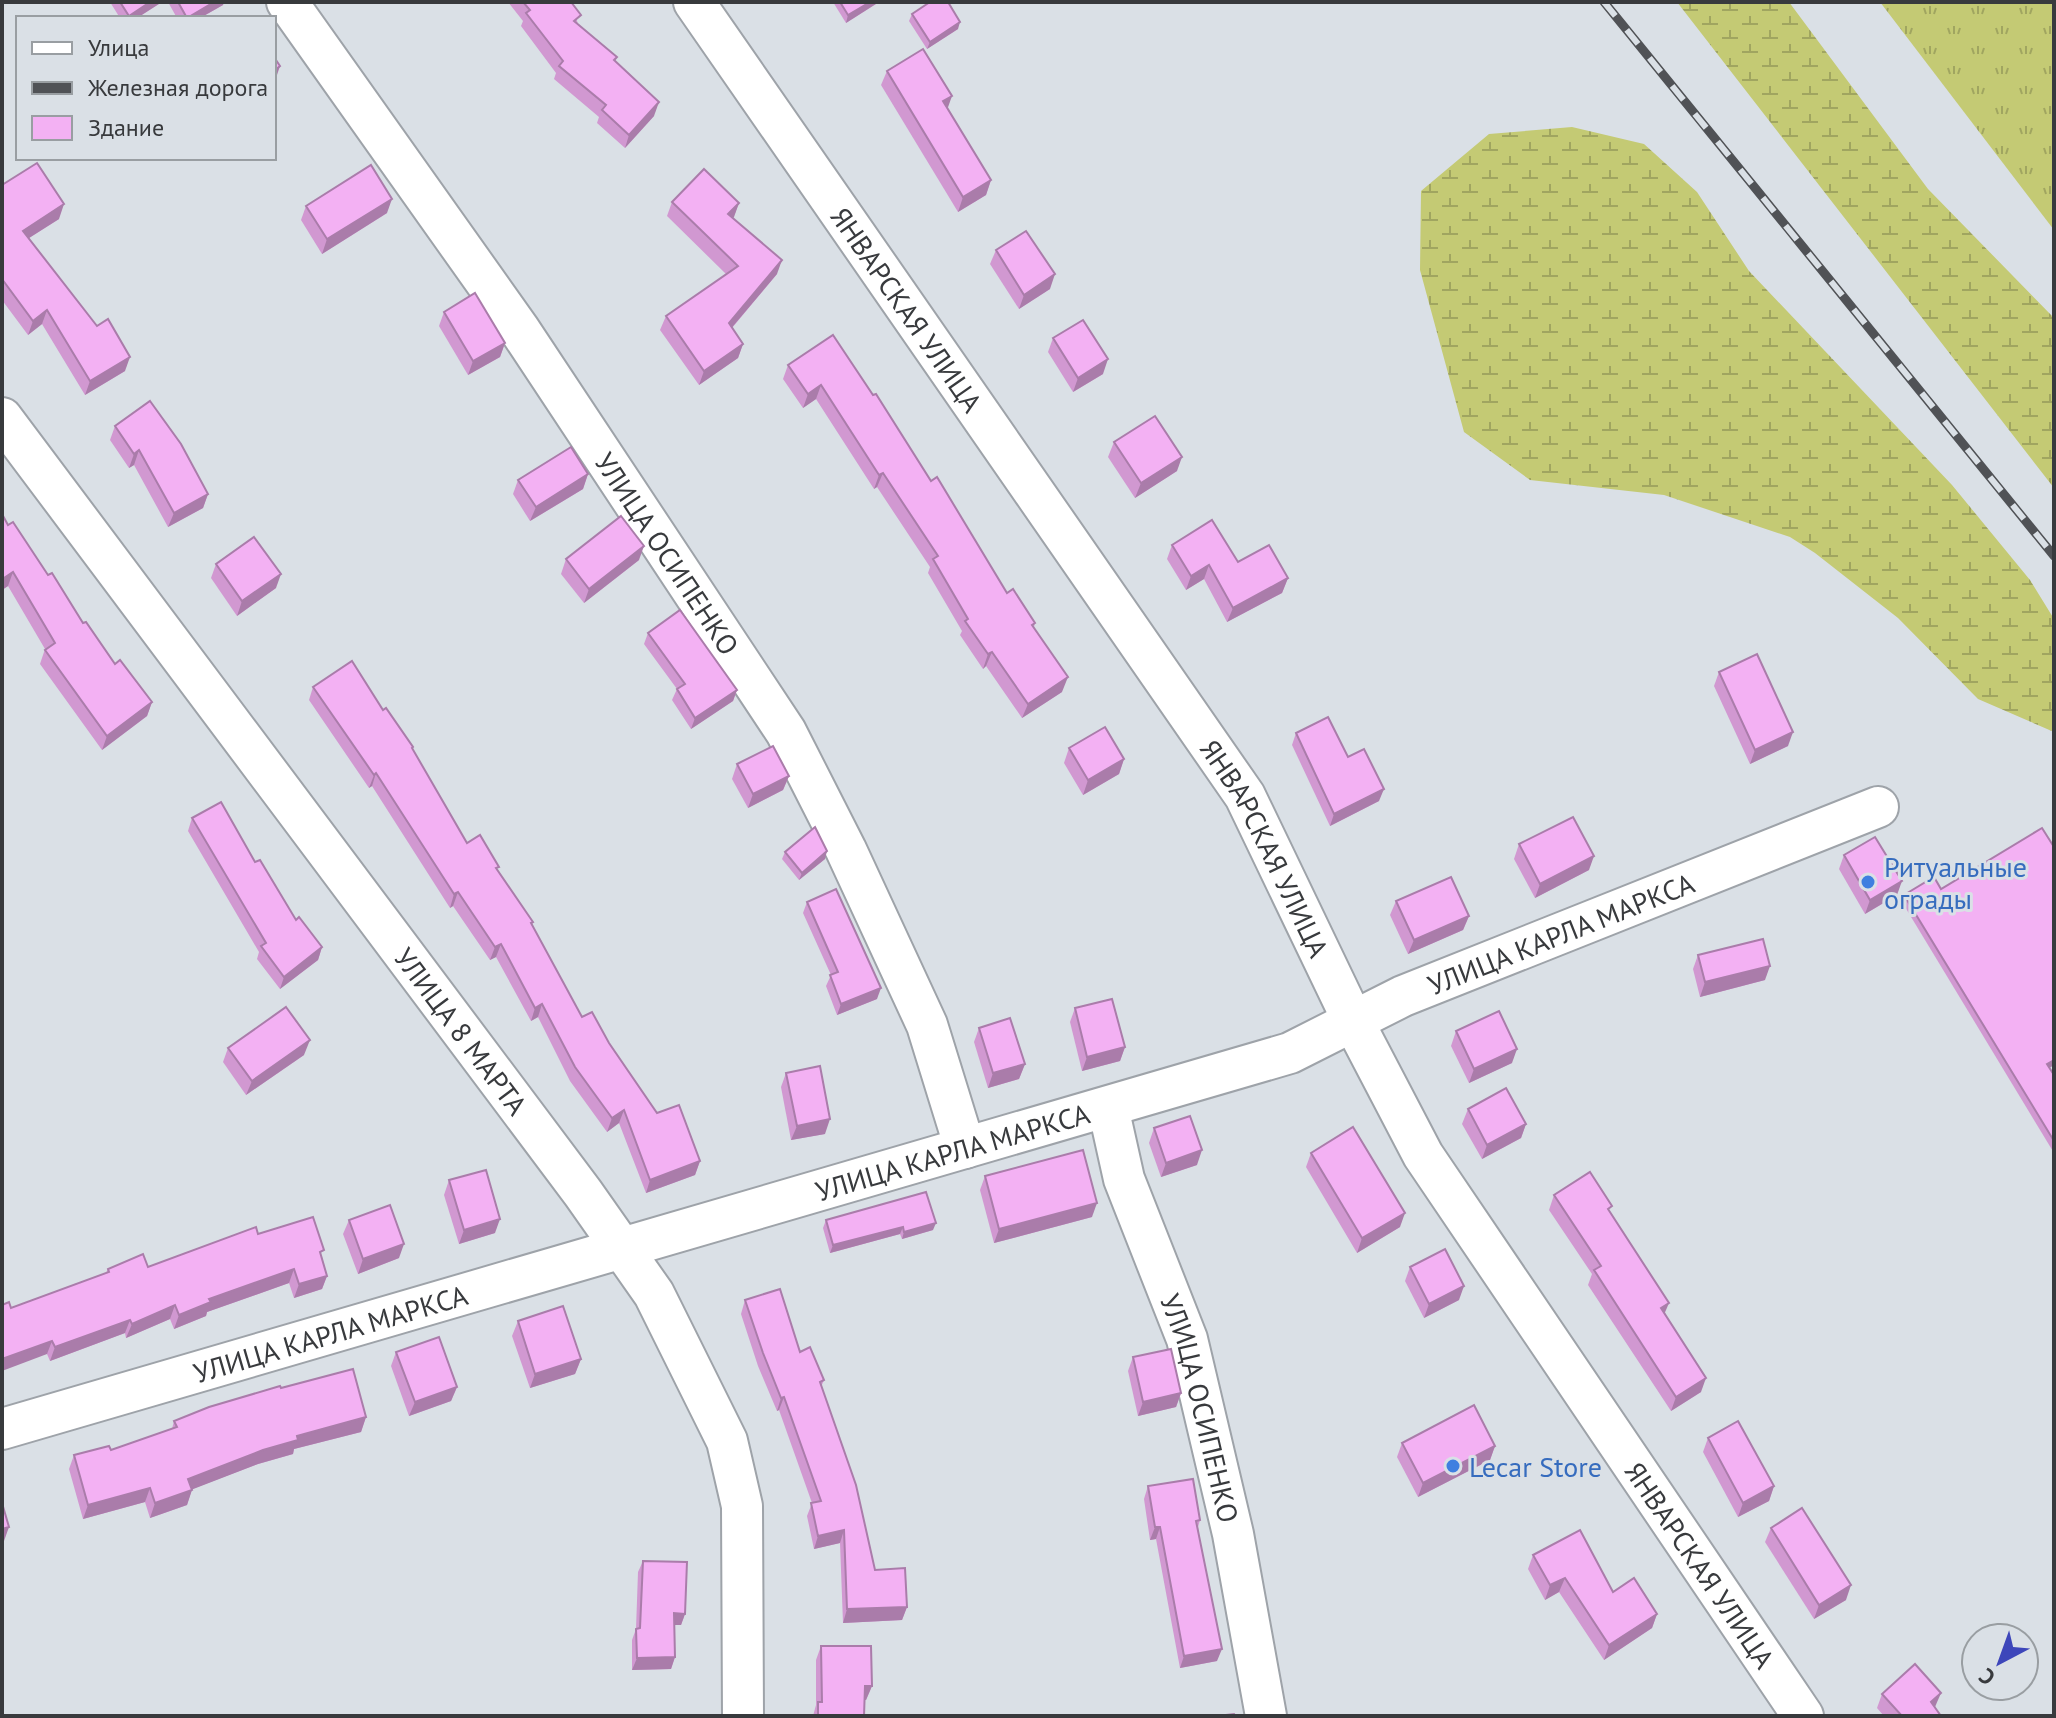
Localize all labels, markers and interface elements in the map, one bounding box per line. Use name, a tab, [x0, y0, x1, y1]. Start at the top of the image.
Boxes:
legend	[16, 16, 276, 160]
text: Улица	[88, 32, 149, 63]
text: Железная дорога	[87, 72, 268, 103]
text: Здание	[88, 112, 164, 143]
street label: ЯНВАРСКАЯ УЛИЦА	[823, 199, 992, 420]
street label: УЛИЦА ОСИПЕНКО	[587, 445, 748, 662]
street label: ЯНВАРСКАЯ УЛИЦА	[1193, 732, 1338, 964]
place label: Ритуальные ограды	[1884, 848, 2027, 917]
street label: УЛИЦА КАРЛА МАРКСА	[1422, 863, 1700, 1003]
marker: Ритуальные ограды	[1859, 873, 1877, 891]
street label: УЛИЦА 8 МАРТА	[387, 940, 537, 1122]
street label: УЛИЦА КАРЛА МАРКСА	[811, 1094, 1094, 1209]
street label: УЛИЦА КАРЛА МАРКСА	[189, 1276, 472, 1391]
street label: УЛИЦА ОСИПЕНКО	[1152, 1288, 1248, 1526]
place label: Lecar Store	[1469, 1448, 1602, 1485]
street label: ЯНВАРСКАЯ УЛИЦА	[1617, 1454, 1784, 1676]
marker: Lecar Store	[1444, 1457, 1462, 1475]
north arrow	[1960, 1622, 2040, 1702]
text: С	[1973, 1662, 2001, 1692]

